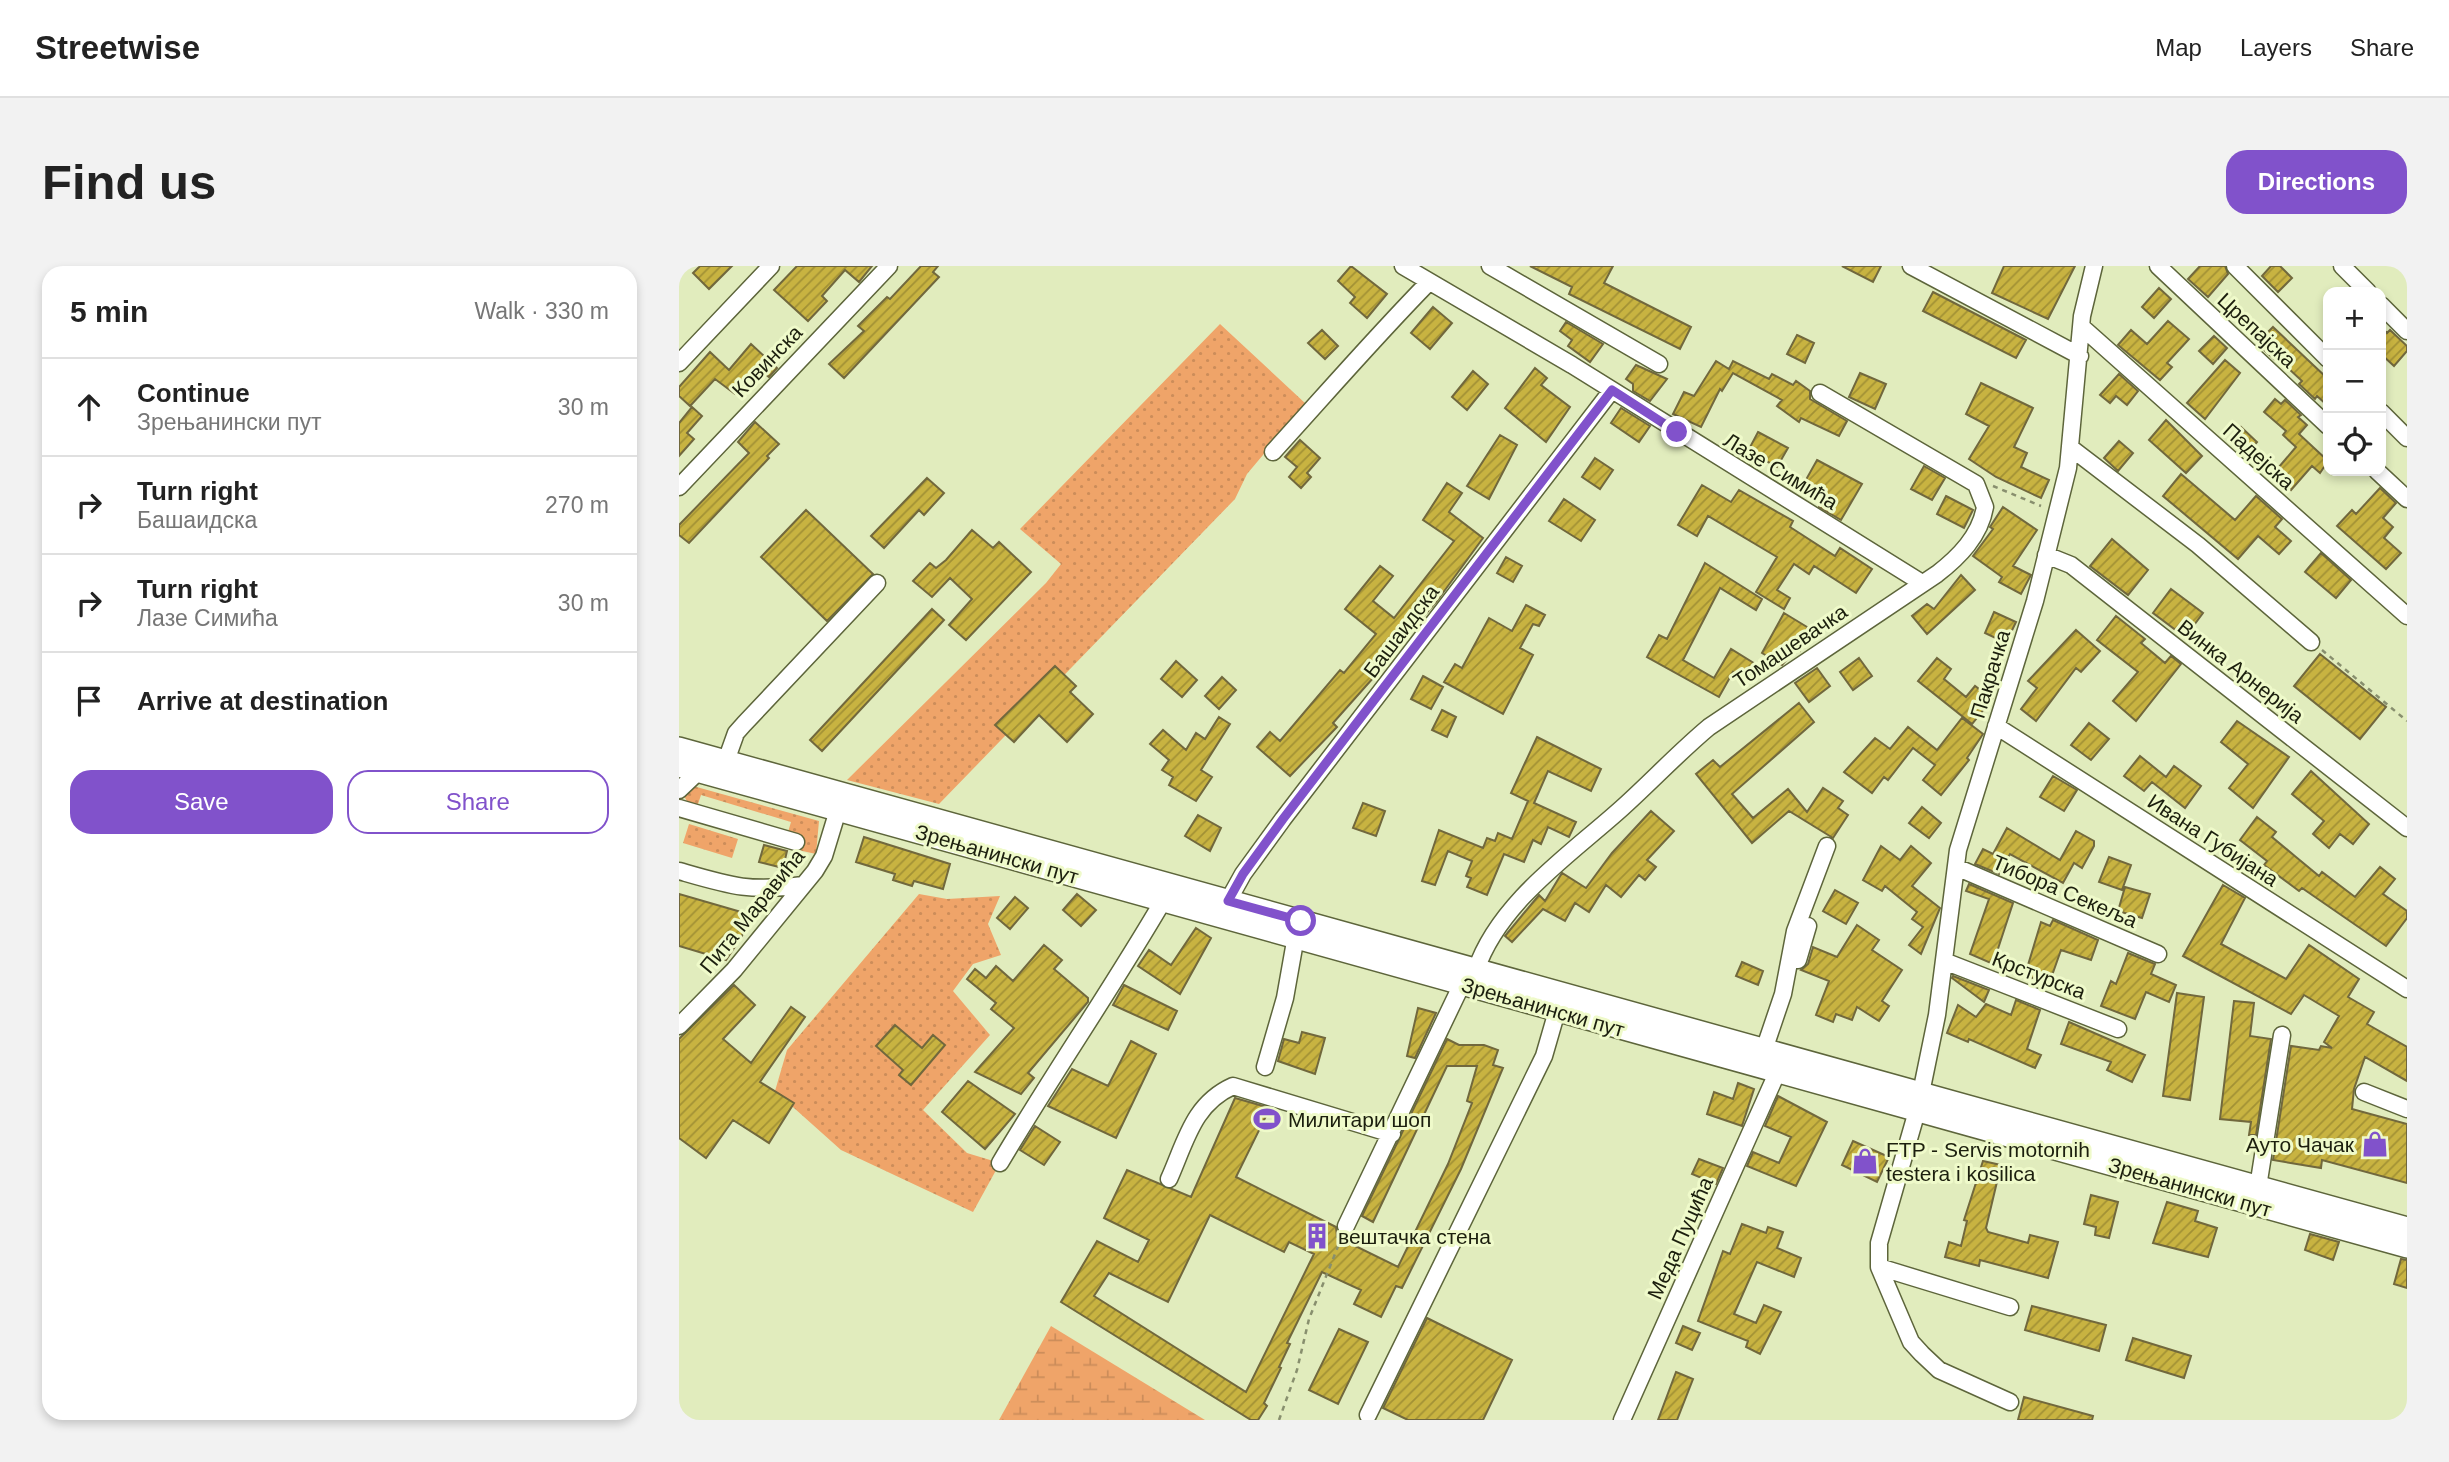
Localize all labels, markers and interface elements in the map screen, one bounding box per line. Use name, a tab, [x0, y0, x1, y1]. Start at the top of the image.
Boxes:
text: Streetwise	[35, 29, 200, 66]
text: Map	[2155, 34, 2202, 61]
text: Layers	[2240, 34, 2312, 61]
text: Share	[2350, 34, 2414, 61]
button: Directions	[2226, 150, 2407, 214]
text: Find us	[42, 155, 216, 209]
map controls	[2323, 287, 2386, 476]
button: +	[2323, 287, 2386, 350]
street label: Црепајска	[2213, 288, 2301, 372]
text: 5 min	[70, 295, 148, 328]
text: Walk · 330 m	[474, 298, 609, 324]
street label: Ковинска	[727, 320, 807, 401]
button: −	[2323, 350, 2386, 413]
text: Continue	[137, 378, 250, 408]
icon: ahead	[70, 388, 108, 426]
text: 30 m	[558, 394, 609, 420]
text: Зрењанински пут	[137, 409, 322, 435]
button: locate	[2323, 413, 2386, 476]
route end	[1661, 416, 1692, 447]
street label: Падејска	[2219, 418, 2299, 494]
street label: Лазе Симића	[1720, 428, 1842, 514]
text: Turn right	[137, 476, 258, 506]
icon: right	[70, 486, 108, 524]
text: 270 m	[545, 492, 609, 518]
text: Башаидска	[137, 507, 257, 533]
text: Turn right	[137, 574, 258, 604]
street label: Башаидска	[1359, 580, 1443, 682]
icon: right	[70, 584, 108, 622]
text: 30 m	[558, 590, 609, 616]
street label: Томашевачка	[1729, 599, 1851, 692]
text: Лазе Симића	[137, 605, 278, 631]
street label: Винка Арнерија	[2174, 615, 2309, 727]
street label: Пакрачка	[1966, 627, 2014, 721]
icon: arrive	[70, 682, 108, 720]
text: Arrive at destination	[137, 686, 388, 716]
button: Save	[70, 770, 333, 834]
button: Share	[347, 770, 609, 834]
street label: Ивана Губијана	[2143, 789, 2283, 891]
street label: Зрењанински пут	[913, 820, 1081, 888]
street label: Пита Маравића	[695, 844, 809, 978]
street label: Тибора Секеља	[1989, 850, 2141, 932]
route start	[1285, 905, 1316, 936]
street label: Крстурска	[1989, 947, 2089, 1003]
street label: Зрењанински пут	[1459, 973, 1627, 1041]
sports icon: Милитари шоп	[1252, 1104, 1282, 1134]
place label: Милитари шоп	[1288, 1108, 1431, 1131]
shop icon: Ауто Чачак	[2360, 1129, 2390, 1159]
place label: Ауто Чачак	[2246, 1133, 2355, 1156]
place label: FTP - Servis motornih testera i kosilica	[1886, 1138, 2090, 1185]
shop icon: FTP - Servis motornih testera i kosilica	[1850, 1146, 1880, 1176]
street label: Зрењанински пут	[2106, 1153, 2274, 1221]
street label: Меда Пуцића	[1643, 1173, 1717, 1303]
building icon: вештачка стена	[1302, 1221, 1332, 1251]
place label: вештачка стена	[1338, 1225, 1491, 1248]

